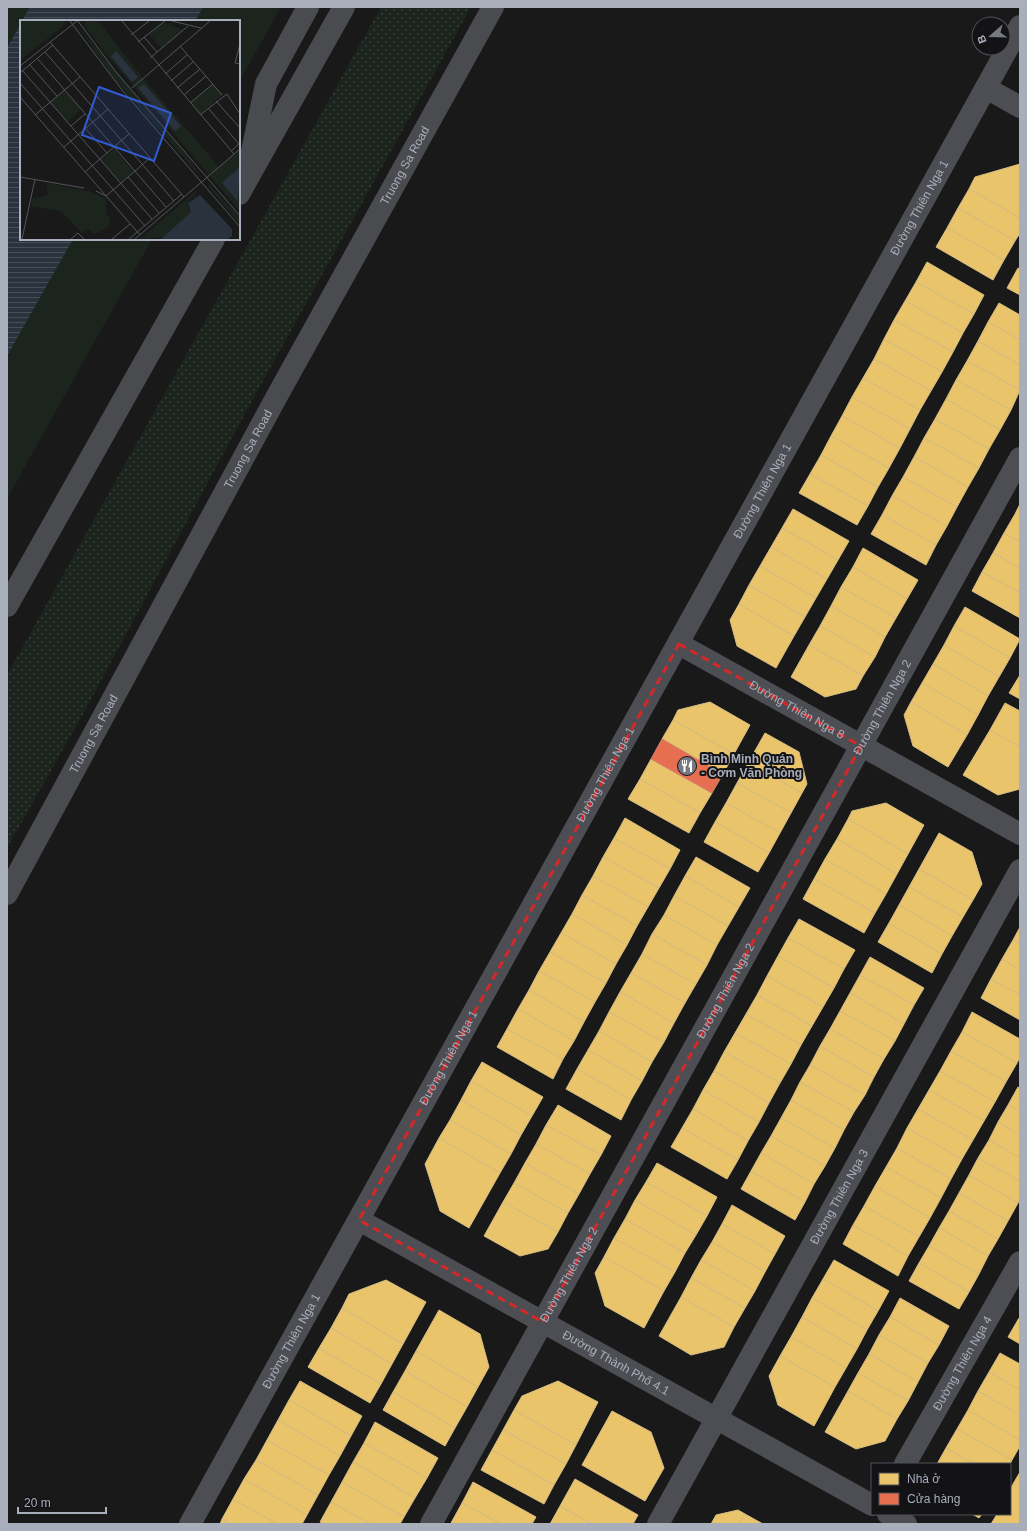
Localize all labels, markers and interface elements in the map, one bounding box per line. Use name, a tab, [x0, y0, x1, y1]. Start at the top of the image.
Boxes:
north arrow	[971, 16, 1011, 56]
inset map	[20, 20, 240, 240]
text: B	[975, 34, 989, 45]
street label: Truong Sa Road	[378, 124, 432, 207]
street label: Đường Thiên Nga 1	[887, 157, 952, 258]
street label: Truong Sa Road	[221, 407, 275, 491]
street label: Đường Thiên Nga 1	[730, 441, 794, 541]
street label: Đường Thiên Nga 2	[850, 657, 914, 757]
street label: Đường Thiên Nga 8	[747, 678, 847, 742]
street label: Truong Sa Road	[67, 692, 121, 776]
street label: Đường Thiên Nga 1	[573, 724, 637, 824]
place label: Bình Minh Quán - Cơm Văn Phòng	[701, 752, 802, 780]
restaurant icon: Bình Minh Quán - Cơm Văn Phòng	[676, 755, 698, 777]
street label: Đường Thiên Nga 2	[694, 941, 758, 1041]
street label: Đường Thiên Nga 1	[416, 1007, 480, 1108]
street label: Đường Thiên Nga 3	[807, 1146, 871, 1247]
street label: Đường Thiên Nga 2	[537, 1224, 601, 1325]
street label: Đường Thiên Nga 1	[259, 1291, 323, 1391]
street label: Đường Thiên Nga 4	[930, 1313, 995, 1413]
street label: Đường Thành Phố 4.1	[560, 1328, 672, 1398]
legend	[871, 1463, 1011, 1515]
text: Nhà ở	[907, 1472, 940, 1486]
scale bar	[18, 1489, 106, 1515]
text: Cửa hàng	[907, 1492, 960, 1506]
text: 20 m	[24, 1496, 51, 1510]

